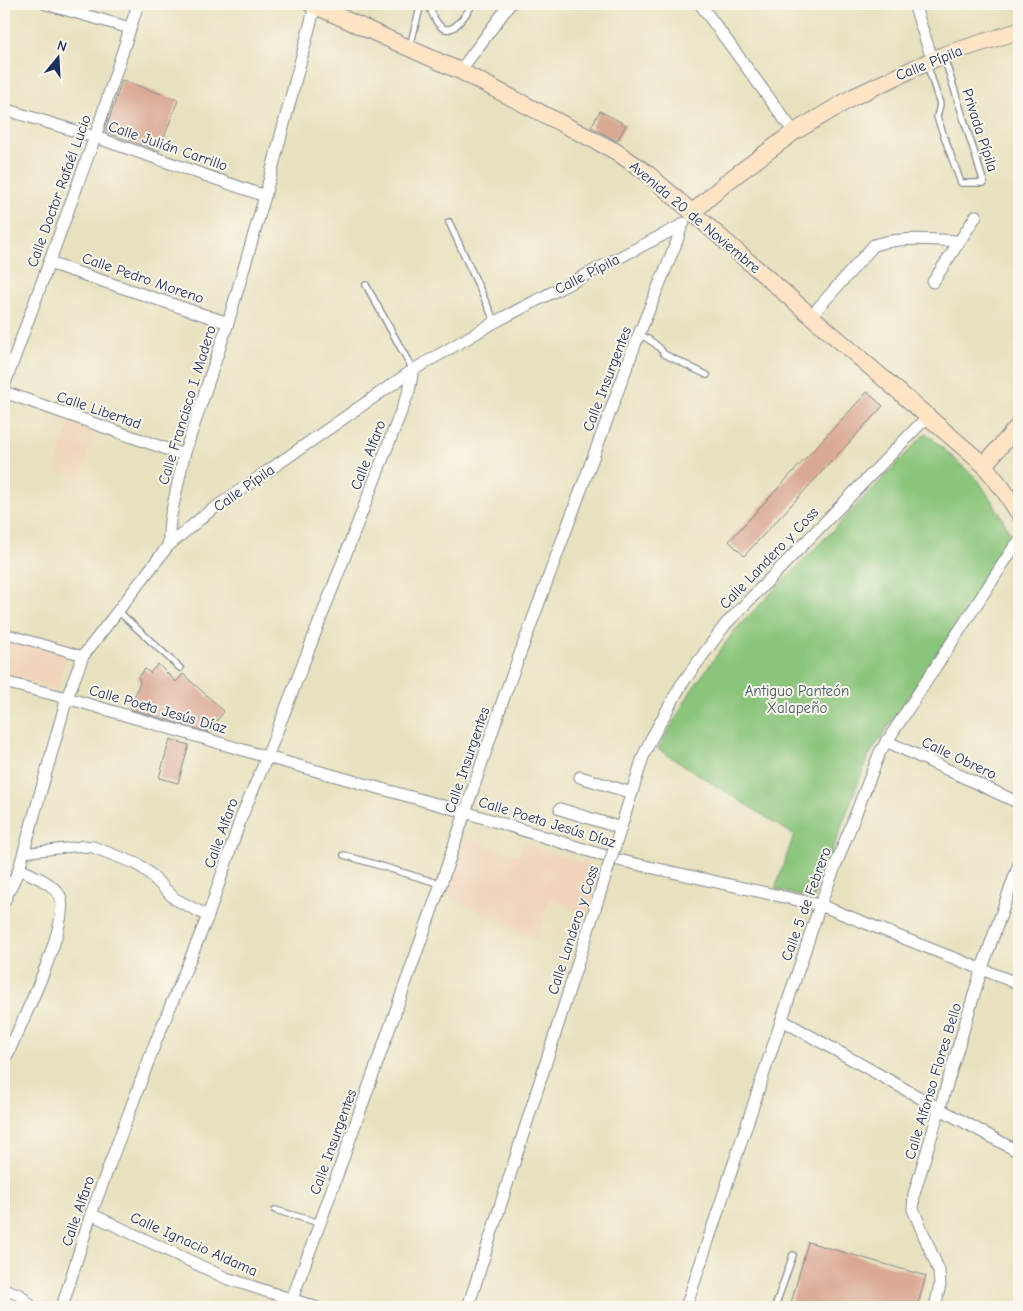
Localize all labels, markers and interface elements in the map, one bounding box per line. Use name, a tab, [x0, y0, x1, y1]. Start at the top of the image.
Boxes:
north arrow	[32, 32, 82, 82]
text: N	[55, 37, 69, 56]
street label: Calle Pípila	[893, 41, 965, 85]
street label: Privada Pípila	[958, 86, 1002, 174]
street label: Calle Doctor Rafaél Lucio	[23, 112, 95, 270]
street label: Calle Julián Carrillo	[106, 117, 230, 175]
street label: Avenida 20 de Noviembre	[626, 157, 765, 277]
street label: Calle Pedro Moreno	[80, 249, 206, 307]
street label: Calle Pípila	[552, 250, 622, 298]
street label: Calle Francisco I. Madero	[154, 323, 220, 487]
street label: Calle Insurgentes	[579, 324, 635, 434]
street label: Calle Libertad	[54, 387, 144, 433]
street label: Calle Alfaro	[346, 417, 390, 492]
street label: Calle Pípila	[210, 460, 278, 516]
street label: Calle Landero y Coss	[716, 503, 822, 613]
street label: Calle Poeta Jesús Díaz	[87, 681, 229, 737]
park label: Antiguo Panteón Xalapeño	[745, 682, 849, 717]
street label: Calle Insurgentes	[440, 705, 494, 815]
street label: Calle Obrero	[919, 733, 999, 783]
street label: Calle Poeta Jesús Díaz	[476, 793, 618, 852]
street label: Calle Alfaro	[200, 795, 242, 871]
street label: Calle 5 de Febrero	[777, 845, 835, 963]
street label: Calle Landero y Coss	[544, 863, 602, 997]
street label: Calle Alfonso Flores Bello	[901, 1000, 965, 1162]
street label: Calle Insurgentes	[306, 1087, 360, 1197]
street label: Calle Alfaro	[58, 1173, 98, 1249]
street label: Calle Ignacio Aldama	[128, 1208, 260, 1280]

